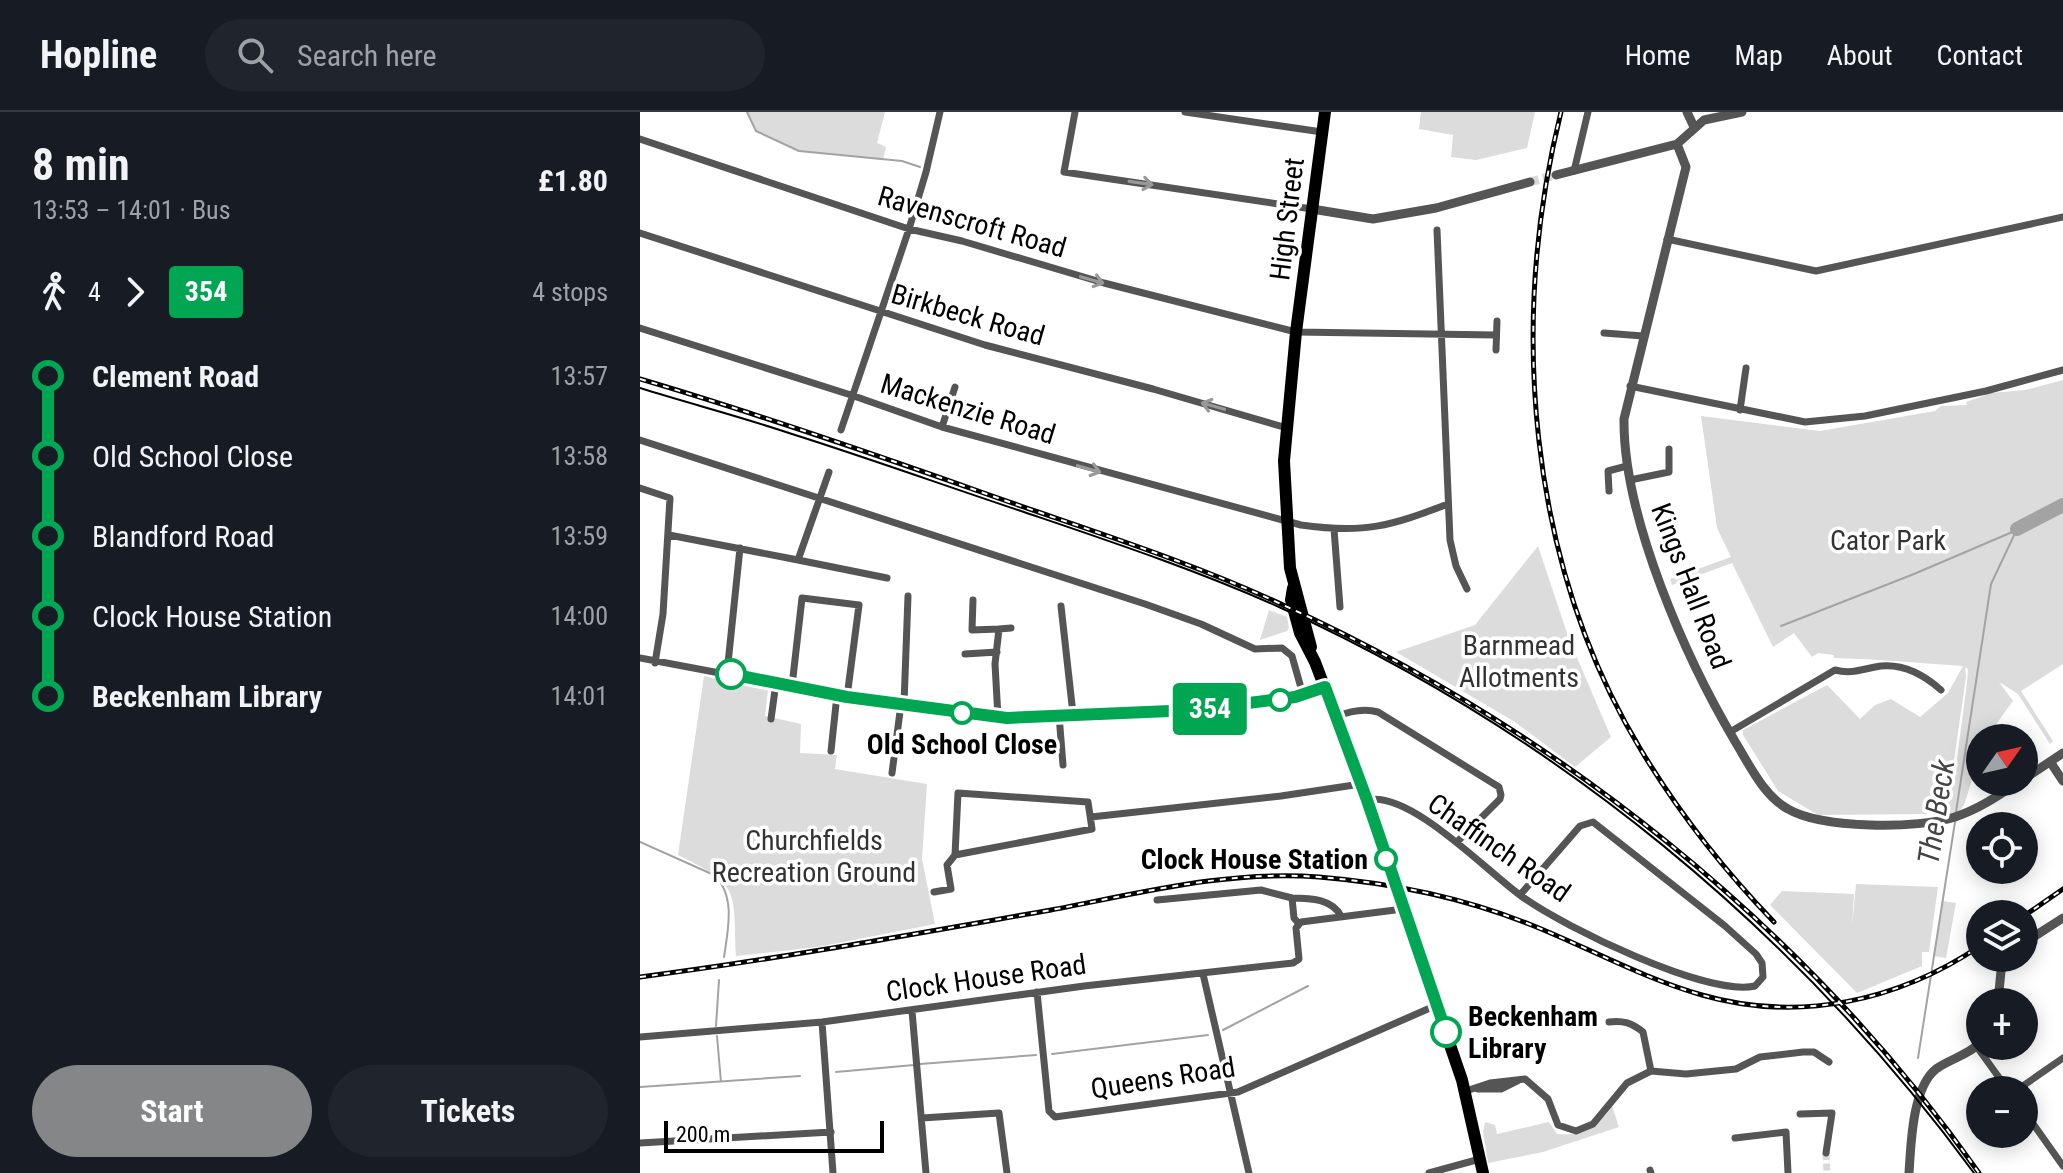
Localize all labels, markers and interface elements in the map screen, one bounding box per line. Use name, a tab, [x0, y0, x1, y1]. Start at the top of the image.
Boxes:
search box	[205, 19, 765, 91]
text: Hopline	[40, 33, 157, 77]
icon: search	[233, 33, 277, 77]
text: Search here	[297, 38, 437, 73]
text: Home	[1625, 39, 1690, 72]
text: Map	[1734, 39, 1783, 72]
text: About	[1827, 39, 1893, 72]
text: Contact	[1937, 39, 2023, 72]
text: 8 min	[32, 139, 130, 191]
street label: High Street	[1263, 156, 1311, 282]
text: £1.80	[538, 163, 608, 198]
one-way arrow	[1128, 176, 1153, 191]
street label: Ravenscroft Road	[874, 179, 1070, 265]
text: 13:53 – 14:01 · Bus	[32, 195, 231, 225]
icon: walk	[32, 270, 76, 314]
icon: forward	[113, 270, 157, 314]
one-way arrow	[1079, 273, 1105, 288]
text: 354	[185, 275, 227, 308]
text: 4	[88, 277, 101, 307]
text: 4 stops	[532, 277, 608, 307]
street label: Birkbeck Road	[888, 277, 1048, 353]
text: Clement Road	[92, 359, 259, 394]
text: 13:57	[551, 361, 608, 391]
street label: Mackenzie Road	[877, 367, 1059, 451]
one-way arrow	[1200, 398, 1226, 413]
text: Old School Close	[92, 439, 293, 474]
text: 13:58	[551, 441, 608, 471]
one-way arrow	[1075, 462, 1101, 477]
street label: Kings Hall Road	[1644, 499, 1738, 673]
text: Blandford Road	[92, 519, 274, 554]
text: 13:59	[551, 521, 608, 551]
park label: Cator Park	[1830, 524, 1946, 557]
text: Clock House Station	[92, 599, 332, 634]
text: 14:00	[551, 601, 608, 631]
park label: Barnmead Allotments	[1459, 629, 1579, 694]
unlabelled marker	[716, 659, 746, 689]
text: Beckenham Library	[92, 679, 322, 714]
text: 14:01	[551, 681, 608, 711]
line badge: 354	[1164, 683, 1256, 735]
unlabelled marker	[1269, 689, 1291, 711]
text: 354	[1189, 692, 1231, 725]
marker: Old School Close	[951, 702, 973, 724]
north arrow	[1966, 724, 2038, 796]
map controls	[1966, 724, 2038, 1148]
place label: Old School Close	[867, 728, 1057, 761]
water label: The Beck	[1910, 756, 1962, 867]
street label: Chaffinch Road	[1421, 787, 1577, 909]
button: locate	[1966, 812, 2038, 884]
park label: Churchfields Recreation Ground	[712, 824, 916, 889]
place label: Clock House Station	[1141, 843, 1368, 876]
marker: Clock House Station	[1375, 848, 1397, 870]
button: layers	[1966, 900, 2038, 972]
street label: Clock House Road	[884, 948, 1088, 1008]
button: +	[1966, 988, 2038, 1060]
place label: Beckenham Library	[1468, 1000, 1598, 1065]
marker: Beckenham Library	[1431, 1017, 1461, 1047]
street label: Queens Road	[1089, 1050, 1237, 1106]
button: Start	[32, 1065, 312, 1157]
button: Tickets	[328, 1065, 608, 1157]
button: −	[1966, 1076, 2038, 1148]
scale bar	[664, 1117, 884, 1153]
text: 200 m	[676, 1122, 730, 1147]

